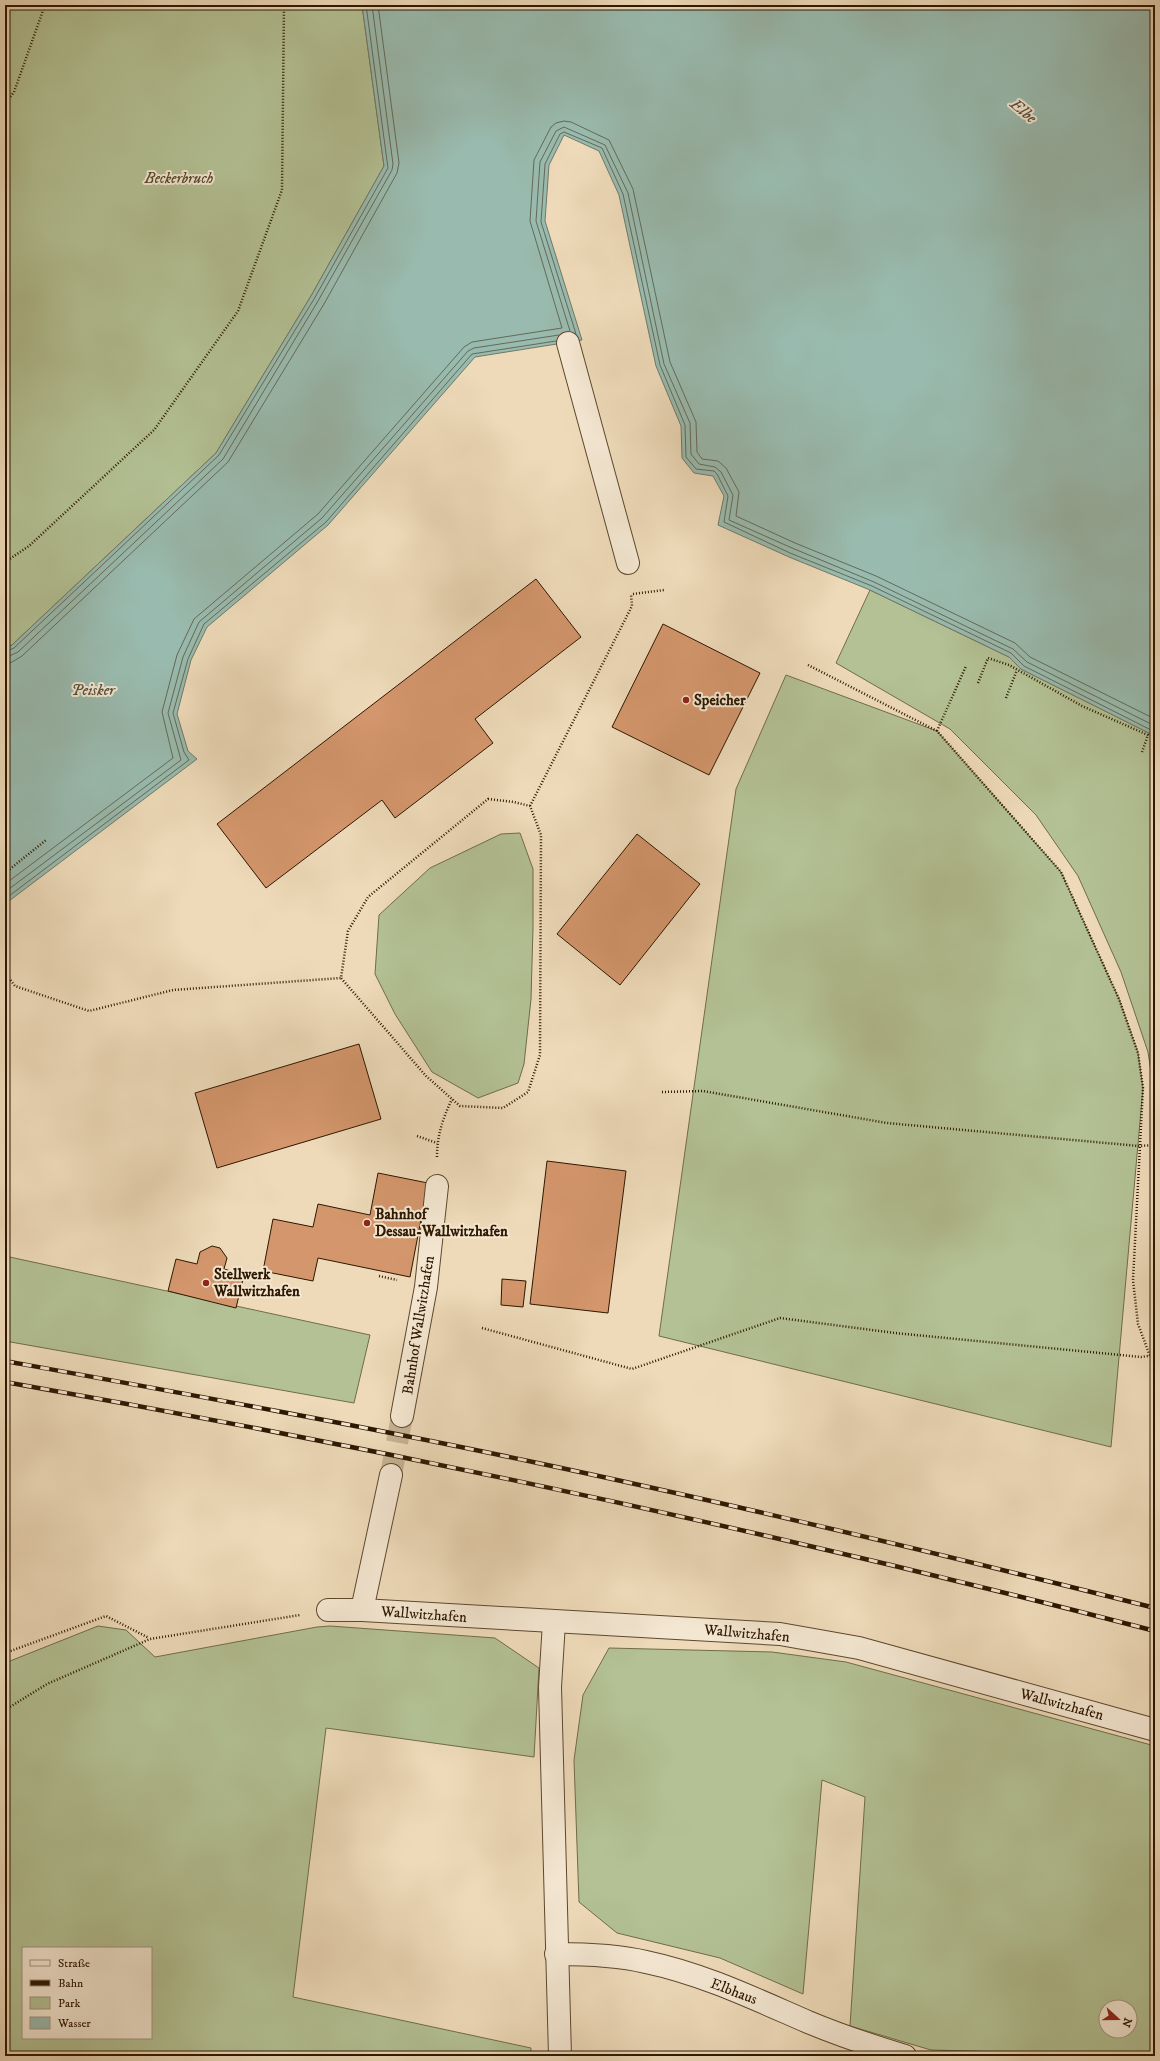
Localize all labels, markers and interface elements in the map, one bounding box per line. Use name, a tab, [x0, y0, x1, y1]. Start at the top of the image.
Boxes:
water label: Elbe	[1005, 93, 1041, 128]
park label: Beckerbruch	[144, 169, 213, 188]
water label: Peisker	[71, 680, 116, 700]
place label: Speicher	[694, 691, 746, 710]
marker: Speicher	[681, 695, 691, 705]
place label: Bahnhof Dessau-Wallwitzhafen	[375, 1205, 508, 1241]
marker: Bahnhof Dessau-Wallwitzhafen	[362, 1218, 372, 1228]
street label: Bahnhof Wallwitzhafen	[398, 1254, 439, 1396]
place label: Stellwerk Wallwitzhafen	[213, 1265, 300, 1301]
marker: Stellwerk Wallwitzhafen	[201, 1278, 211, 1288]
street label: Wallwitzhafen	[380, 1602, 468, 1627]
street label: Wallwitzhafen	[702, 1620, 791, 1647]
street label: Wallwitzhafen	[1017, 1684, 1106, 1725]
legend	[22, 1947, 152, 2039]
text: Straße	[58, 1956, 90, 1971]
street label: Elbhaus	[708, 1974, 760, 2009]
text: Bahn	[58, 1976, 84, 1991]
text: Park	[58, 1996, 80, 2011]
north arrow	[1098, 1999, 1138, 2039]
text: Wasser	[57, 2016, 91, 2031]
text: N	[1118, 2016, 1135, 2029]

